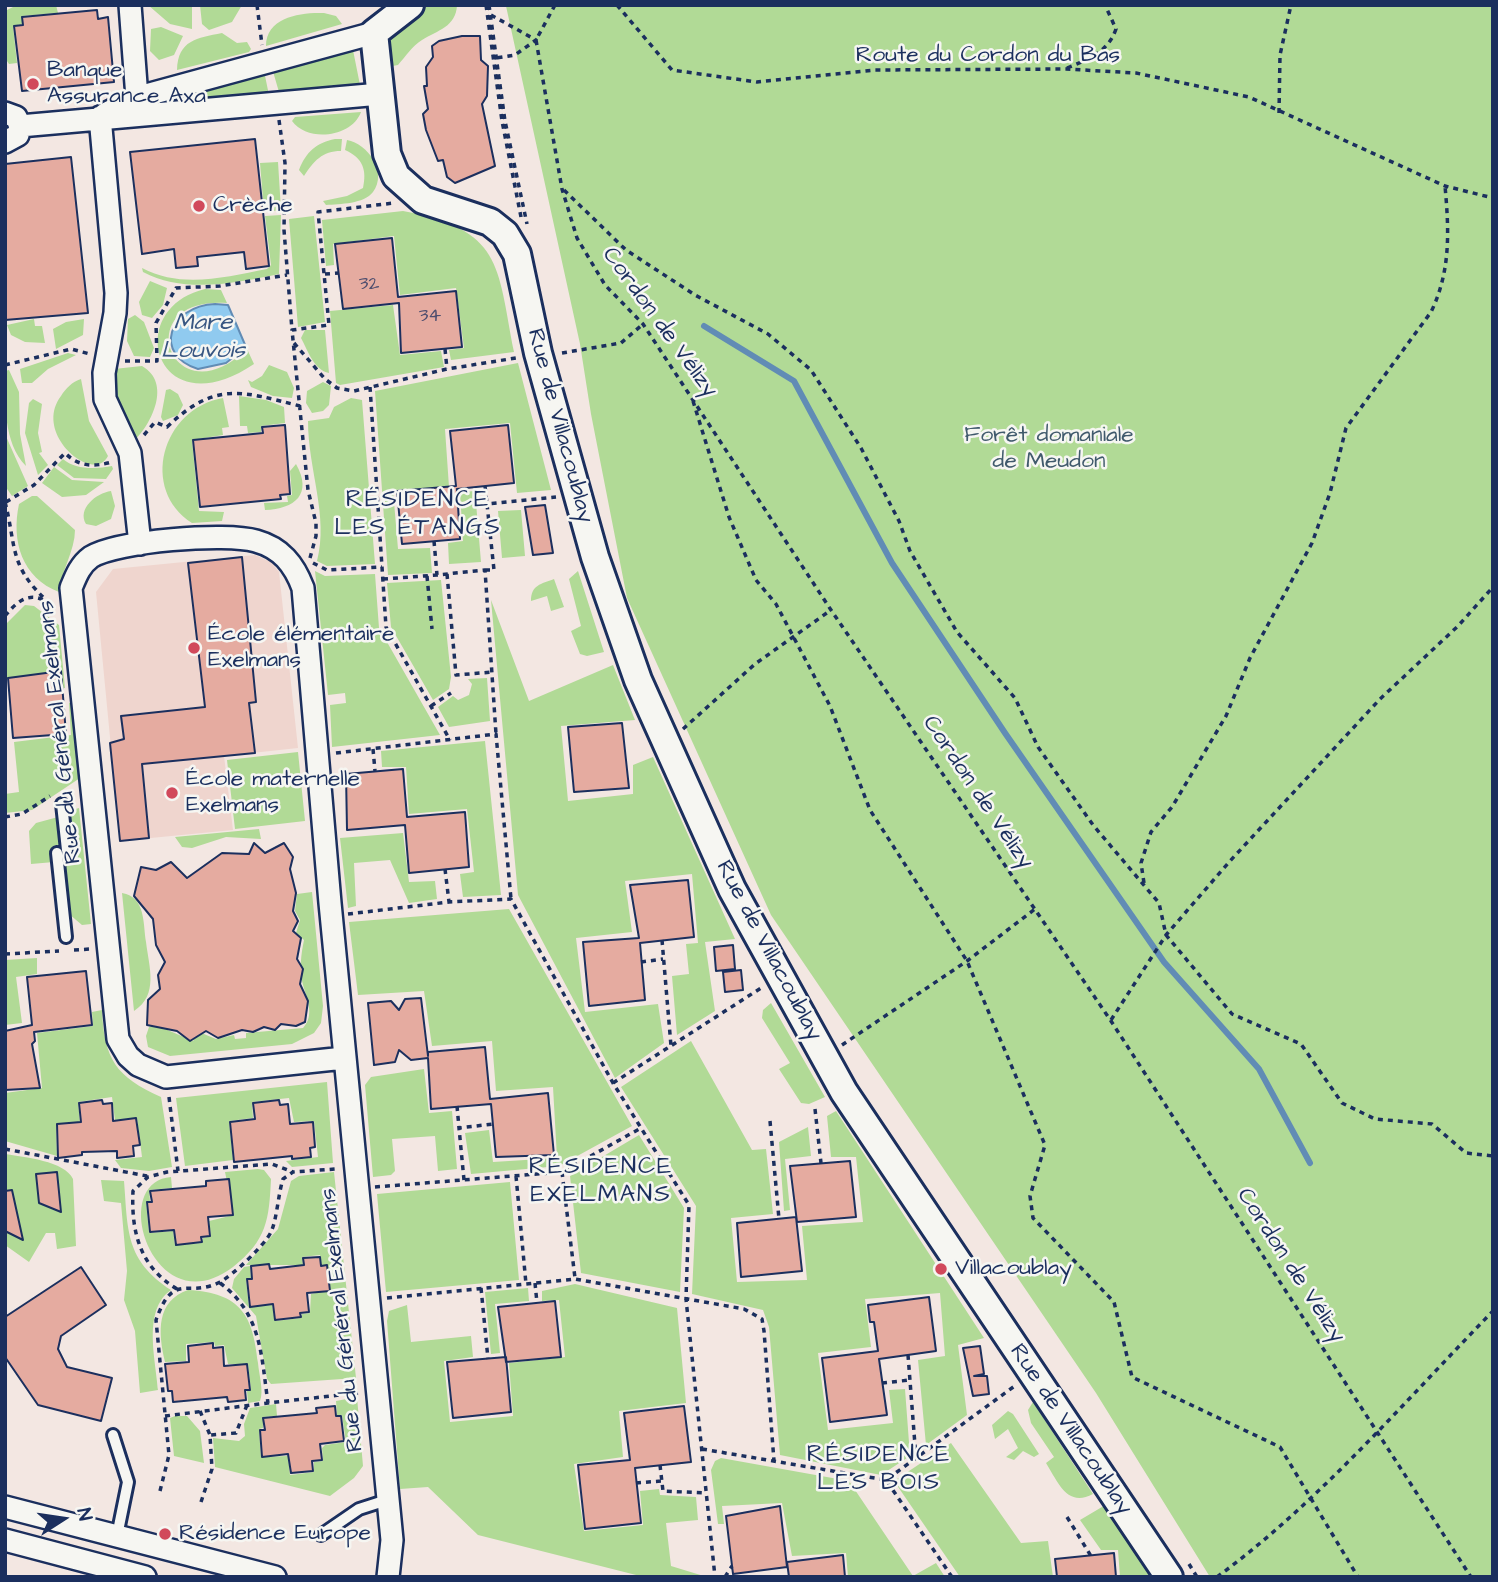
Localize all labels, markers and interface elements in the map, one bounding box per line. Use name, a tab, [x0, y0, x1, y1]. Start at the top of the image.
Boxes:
street label: Route du Cordon du Bas	[856, 42, 1120, 70]
place label: Banque Assurance Axa	[47, 57, 206, 111]
marker: Banque Assurance Axa	[25, 76, 41, 92]
place label: Crèche	[213, 192, 293, 220]
marker: Crèche	[191, 198, 207, 214]
street label: Cordon de Vélizy	[595, 243, 723, 403]
house number: 32	[359, 274, 379, 296]
house number: 34	[419, 306, 441, 328]
water label: Mare Louvois	[161, 310, 245, 366]
street label: Rue de Villacoublay	[520, 326, 598, 526]
park label: Forêt domaniale de Meudon	[964, 422, 1134, 476]
district label: RÉSIDENCE LES ÉTANGS	[336, 487, 500, 543]
street label: Rue du Général Exelmans	[33, 599, 89, 865]
place label: École élémentaire Exelmans	[208, 621, 394, 675]
marker: École élémentaire Exelmans	[186, 640, 202, 656]
street label: Cordon de Vélizy	[916, 711, 1038, 875]
place label: École maternelle Exelmans	[186, 766, 360, 820]
marker: École maternelle Exelmans	[164, 785, 180, 801]
street label: Rue de Villacoublay	[709, 856, 827, 1046]
district label: RÉSIDENCE EXELMANS	[530, 1154, 672, 1210]
street label: Cordon de Vélizy	[1230, 1184, 1350, 1348]
street label: Rue du Général Exelmans	[315, 1187, 371, 1453]
place label: Villacoublay	[955, 1255, 1072, 1283]
marker: Villacoublay	[933, 1261, 949, 1277]
street label: Rue de Villacoublay	[1003, 1339, 1137, 1521]
district label: RÉSIDENCE LES BOIS	[808, 1442, 950, 1498]
north arrow	[28, 1484, 98, 1554]
text: N	[70, 1506, 98, 1523]
place label: Résidence Europe	[179, 1520, 371, 1548]
marker: Résidence Europe	[157, 1526, 173, 1542]

